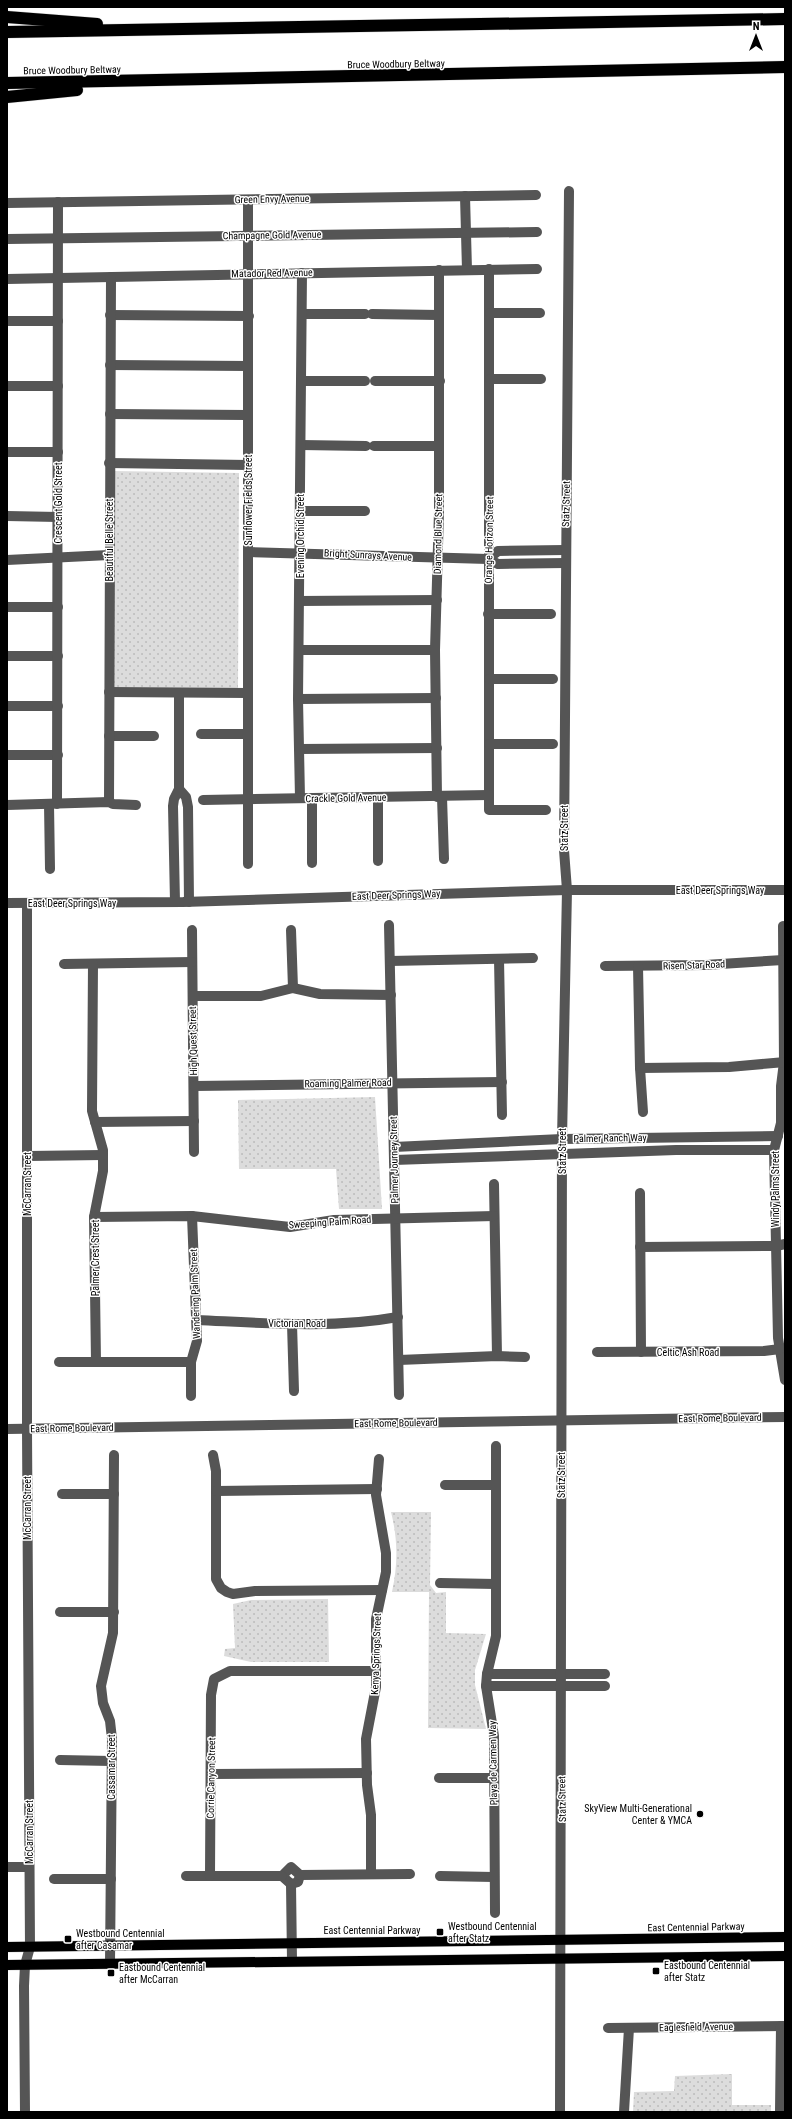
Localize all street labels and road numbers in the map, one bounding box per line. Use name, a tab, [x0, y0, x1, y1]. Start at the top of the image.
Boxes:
street label: Bruce Woodbury Beltway	[347, 58, 445, 70]
street label: Bruce Woodbury Beltway	[23, 64, 121, 76]
street label: Green Envy Avenue	[235, 193, 310, 205]
street label: Champagne Gold Avenue	[223, 229, 322, 241]
street label: Matador Red Avenue	[231, 267, 313, 279]
street label: Sunflower Fields Street	[243, 455, 254, 545]
street label: Crescent Gold Street	[53, 462, 64, 544]
street label: Statz Street	[560, 481, 572, 527]
street label: Evening Orchid Street	[295, 494, 306, 578]
street label: Diamond Blue Street	[432, 494, 444, 574]
street label: Orange Horizon Street	[483, 496, 495, 584]
street label: Beautiful Belle Street	[104, 499, 115, 581]
street label: Bright Sunrays Avenue	[324, 547, 413, 563]
street label: Crackle Gold Avenue	[305, 792, 387, 804]
street label: Statz Street	[559, 805, 570, 851]
street label: East Deer Springs Way	[676, 885, 764, 896]
street label: East Deer Springs Way	[352, 888, 440, 902]
street label: East Deer Springs Way	[28, 898, 116, 909]
street label: Risen Star Road	[663, 958, 725, 972]
street label: High Quest Street	[187, 1006, 199, 1076]
street label: Roaming Palmer Road	[304, 1077, 392, 1089]
street label: Palmer Journey Street	[388, 1116, 400, 1204]
street label: Statz Street	[557, 1128, 568, 1174]
street label: Palmer Ranch Way	[573, 1132, 647, 1144]
street label: Windy Palms Street	[770, 1151, 781, 1227]
street label: McCarran Street	[22, 1152, 33, 1216]
street label: Sweeping Palm Road	[288, 1214, 372, 1230]
street label: Palmer Crest Street	[90, 1220, 101, 1296]
street label: Wandering Palm Street	[188, 1249, 202, 1339]
street label: Victorian Road	[268, 1318, 326, 1329]
street label: Celtic Ash Road	[657, 1347, 719, 1358]
street label: East Rome Boulevard	[678, 1412, 762, 1424]
street label: East Rome Boulevard	[354, 1417, 438, 1429]
street label: East Rome Boulevard	[30, 1422, 114, 1434]
street label: Statz Street	[556, 1452, 567, 1498]
street label: McCarran Street	[22, 1476, 33, 1540]
street label: Kenya Springs Street	[369, 1613, 383, 1695]
street label: Playa de Carmen Way	[487, 1720, 499, 1806]
street label: Cassamar Street	[106, 1734, 117, 1800]
street label: Corrie Canyon Street	[205, 1737, 217, 1819]
street label: Statz Street	[556, 1776, 568, 1822]
street label: McCarran Street	[24, 1800, 35, 1864]
street label: East Centennial Parkway	[647, 1921, 745, 1933]
street label: East Centennial Parkway	[324, 1925, 421, 1936]
street label: Eaglesfield Avenue	[659, 2021, 733, 2033]

